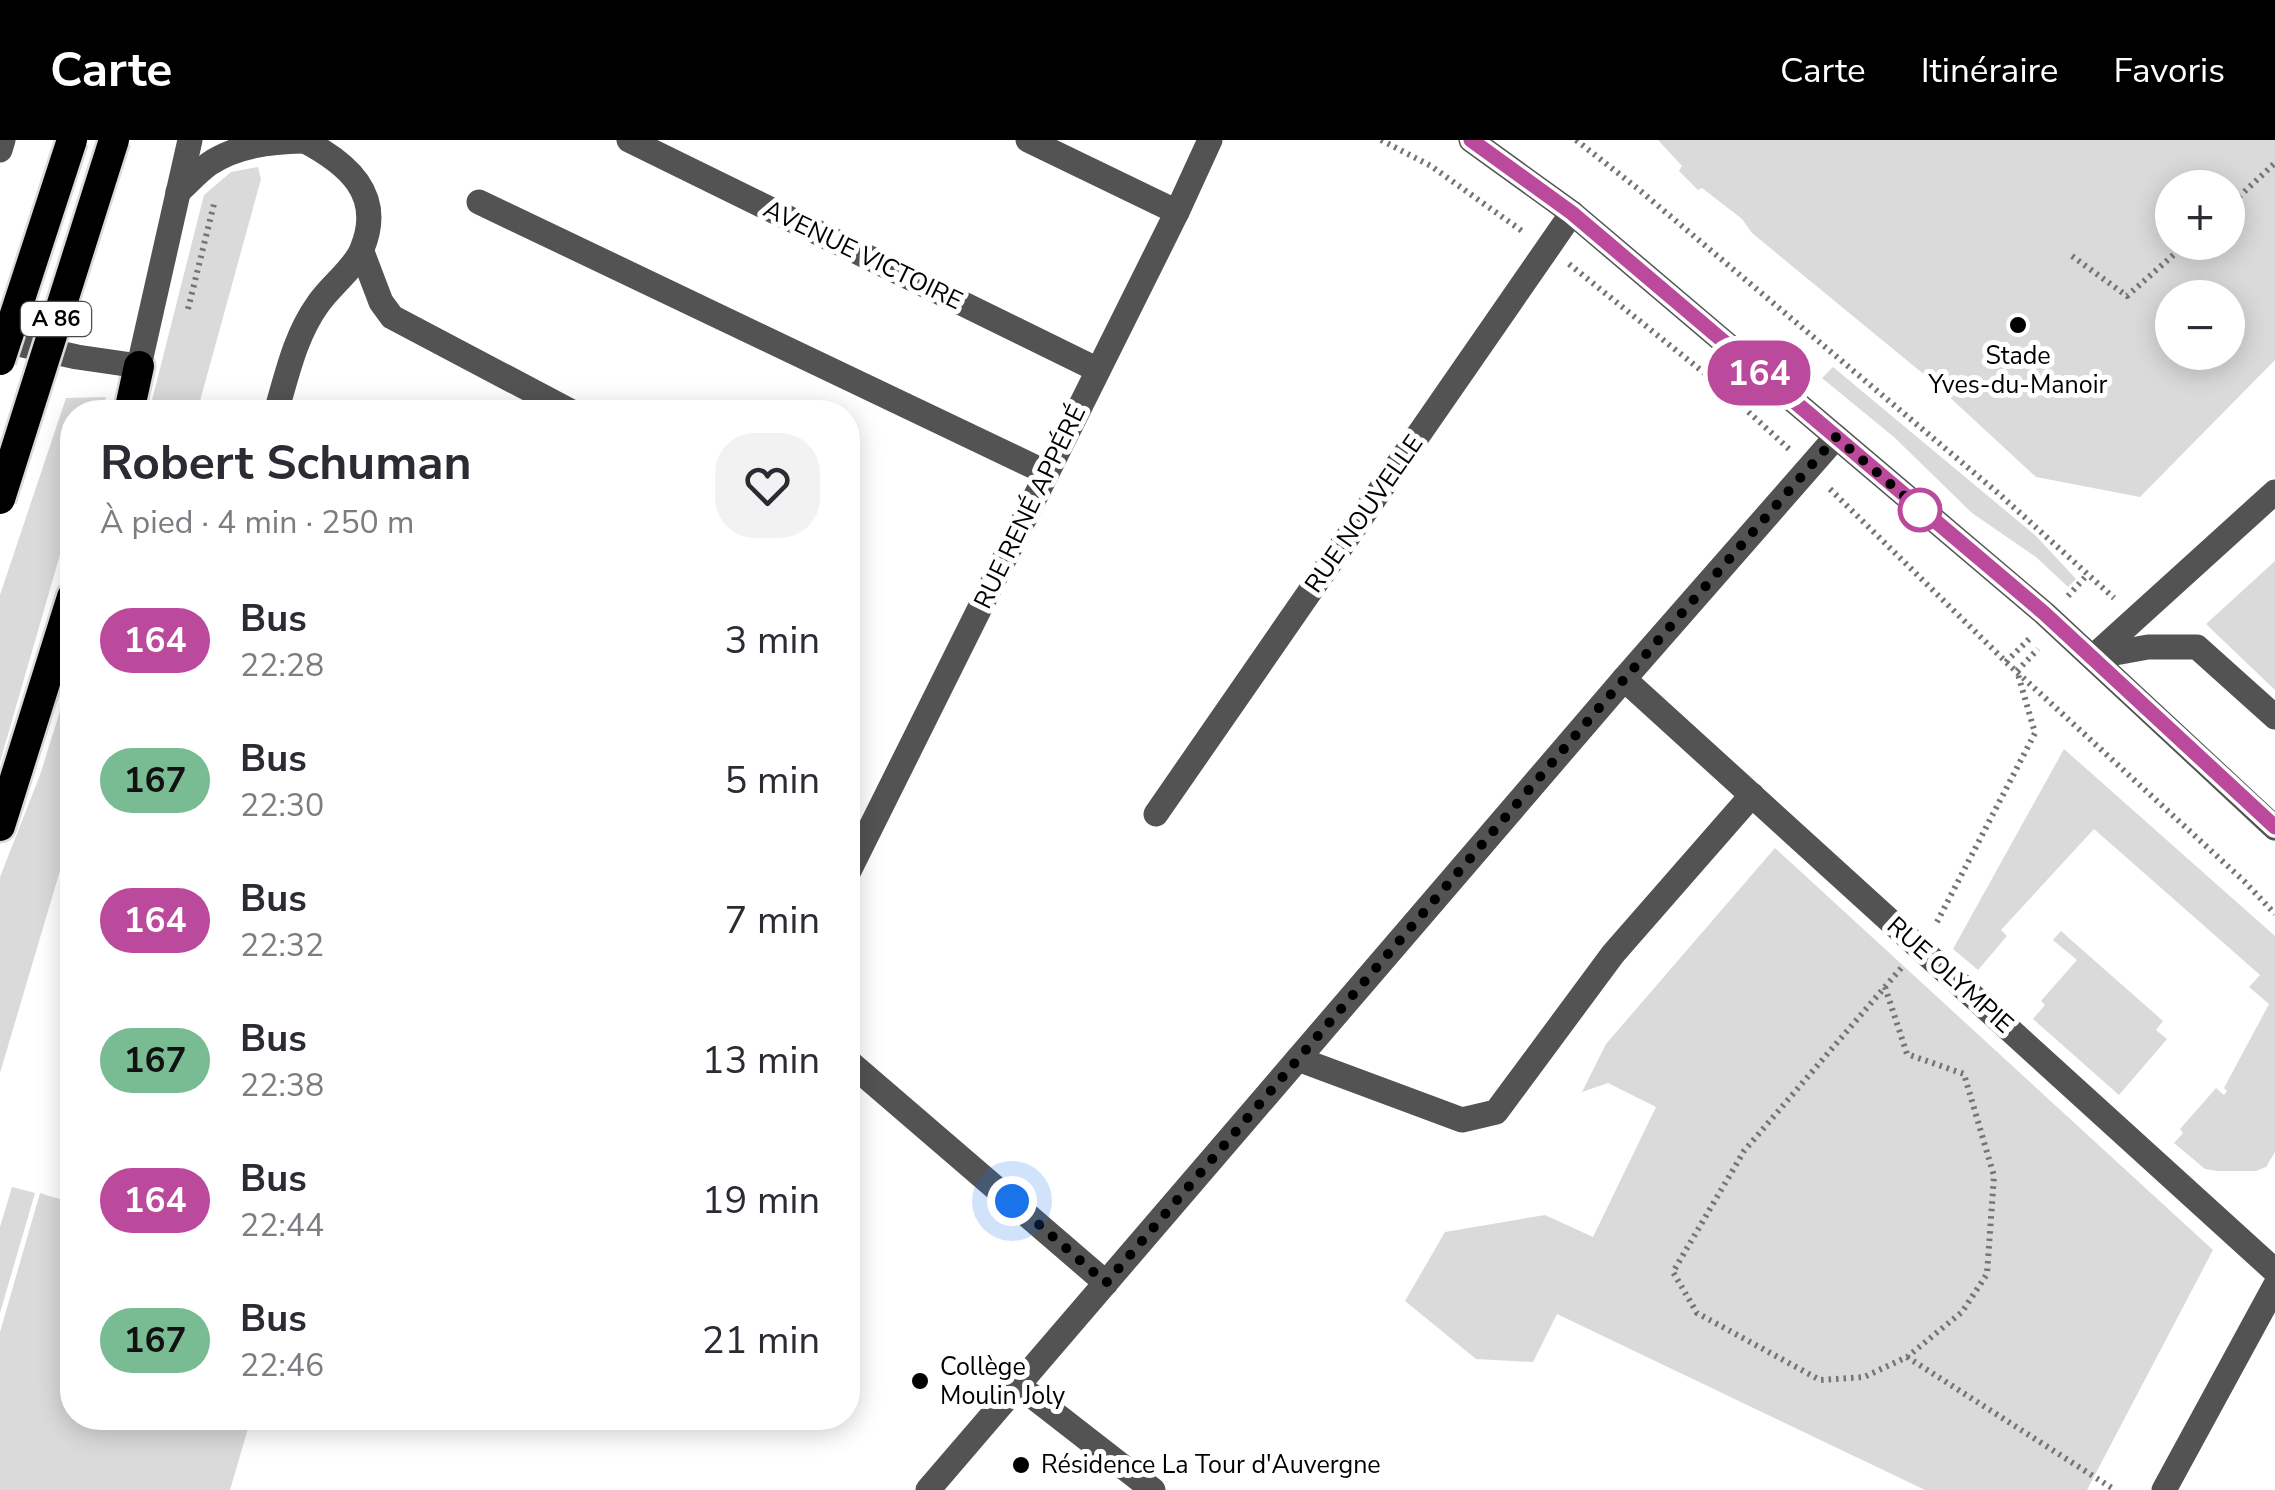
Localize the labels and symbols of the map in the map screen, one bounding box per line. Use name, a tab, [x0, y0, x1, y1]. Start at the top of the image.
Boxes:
street label: AVENUE VICTOIRE	[758, 192, 968, 318]
road number: A 86	[21, 302, 91, 336]
marker: Stade Yves-du-Manoir	[2007, 314, 2029, 336]
place label: Stade Yves-du-Manoir	[1928, 339, 2107, 402]
line badge: 164	[1702, 340, 1816, 406]
street label: RUE RENÉ APPÉRÉ	[966, 400, 1094, 614]
street label: RUE NOUVELLE	[1297, 428, 1431, 600]
unlabelled marker	[1899, 489, 1941, 531]
street label: RUE OLYMPIE	[1879, 909, 2021, 1041]
your location	[987, 1176, 1037, 1226]
place label: Collège Moulin Joly	[940, 1350, 1065, 1413]
marker: Collège Moulin Joly	[909, 1370, 931, 1392]
place label: Résidence La Tour d'Auvergne	[1041, 1448, 1381, 1482]
marker: Résidence La Tour d'Auvergne	[1010, 1454, 1032, 1476]

